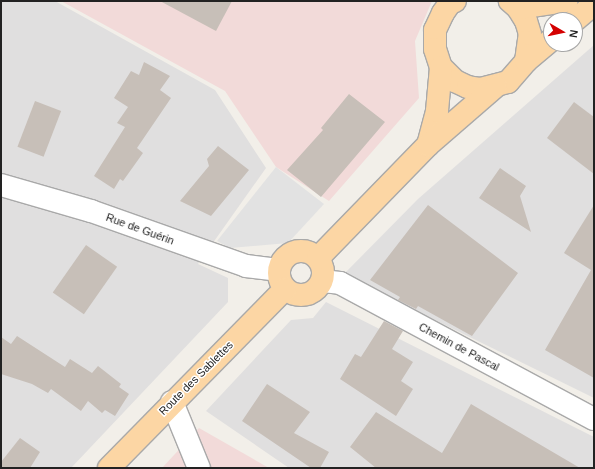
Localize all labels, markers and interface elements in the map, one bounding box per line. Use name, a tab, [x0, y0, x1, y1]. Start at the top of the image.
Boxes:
north arrow	[543, 12, 583, 52]
text: N	[567, 29, 580, 39]
street label: Rue de Guérin	[104, 211, 176, 247]
street label: Chemin de Pascal	[416, 320, 502, 374]
street label: Route des Sablettes	[156, 338, 236, 418]

